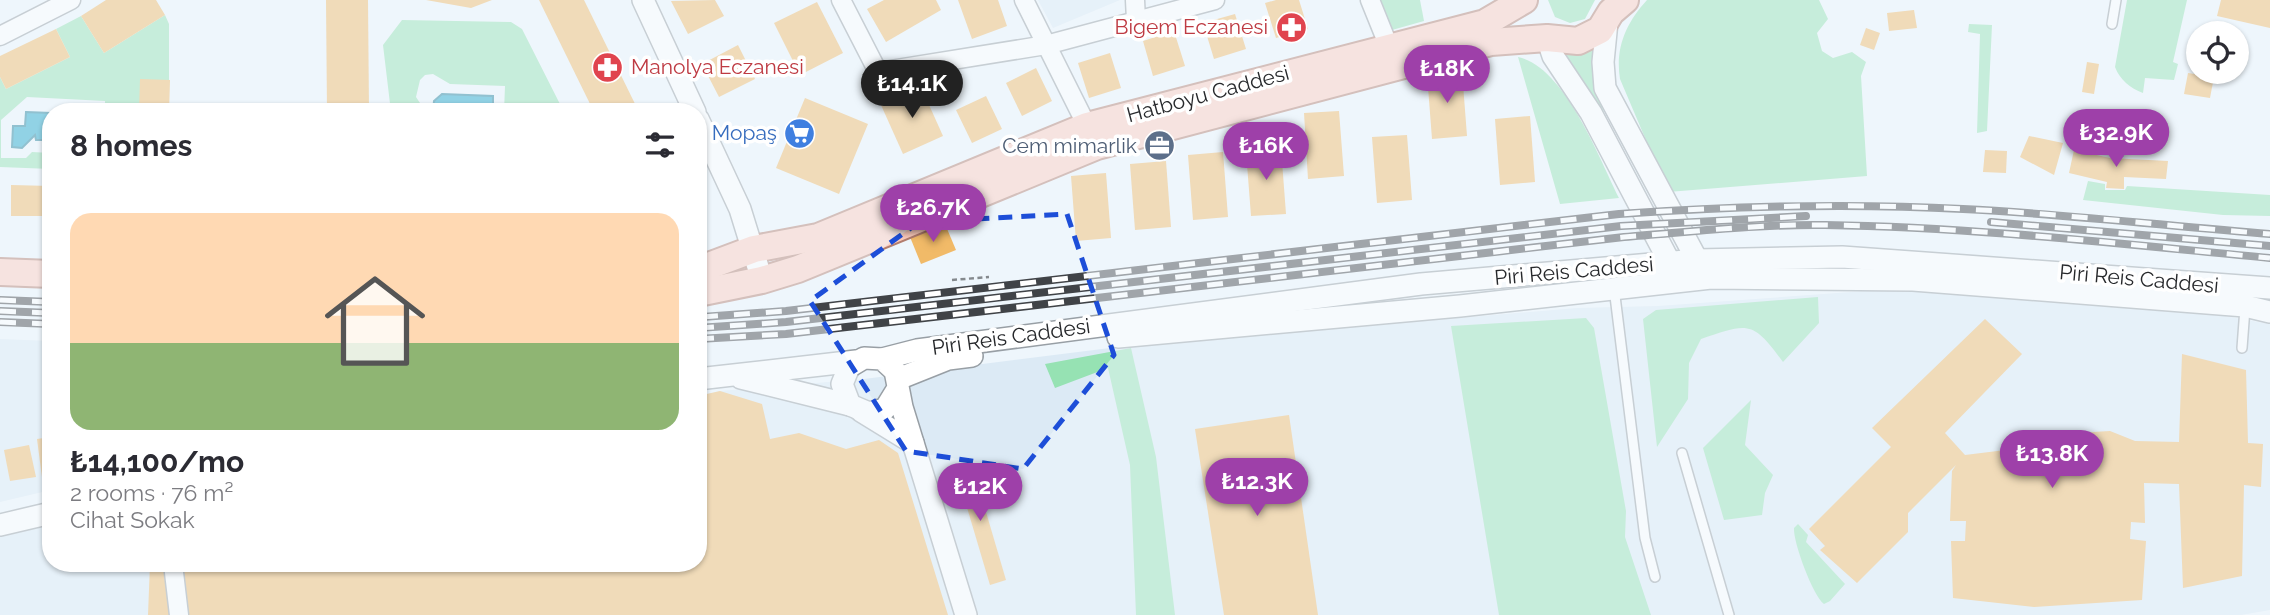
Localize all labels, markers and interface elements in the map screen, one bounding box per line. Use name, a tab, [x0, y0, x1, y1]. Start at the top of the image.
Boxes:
pharmacy icon: Bigem Eczanesi	[1274, 10, 1308, 44]
place label: Bigem Eczanesi	[1114, 14, 1268, 39]
map controls	[2186, 21, 2249, 84]
button: locate	[2186, 21, 2249, 84]
pin: ₺18K	[1406, 46, 1488, 105]
pharmacy icon: Manolya Eczanesi	[591, 50, 625, 84]
place label: Manolya Eczanesi	[631, 54, 804, 79]
text: ₺18K	[1420, 54, 1474, 81]
pin: ₺14.1K	[855, 60, 969, 120]
street label: Hatboyu Caddesi	[1124, 60, 1292, 127]
text: ₺14.1K	[877, 69, 947, 96]
pin: ₺32.9K	[2059, 110, 2173, 169]
supermarket icon: Mopaş	[783, 116, 817, 150]
text: ₺32.9K	[2079, 118, 2153, 145]
place label: Mopaş	[712, 120, 777, 145]
pin: ₺16K	[1225, 122, 1307, 182]
icon: filters	[641, 126, 679, 164]
text: 8 homes	[70, 128, 192, 163]
office icon: Cem mimarlik	[1143, 129, 1177, 163]
text: ₺16K	[1239, 131, 1293, 158]
place label: Cem mimarlik	[1002, 133, 1137, 158]
pin: ₺26.7K	[876, 184, 990, 244]
text: ₺26.7K	[896, 193, 970, 220]
street label: Piri Reis Caddesi	[1493, 251, 1655, 290]
icon: home	[312, 258, 438, 384]
street label: Piri Reis Caddesi	[2058, 259, 2220, 298]
street label: Piri Reis Caddesi	[930, 313, 1092, 360]
pin: ₺13.8K	[1995, 430, 2109, 490]
text: ₺13.8K	[2016, 439, 2088, 466]
text: ₺14,100/mo	[70, 444, 244, 479]
pin: ₺12.3K	[1200, 458, 1314, 518]
pin: ₺12K	[939, 463, 1021, 523]
text: ₺12.3K	[1221, 467, 1293, 494]
text: ₺12K	[953, 472, 1007, 499]
text: 2 rooms · 76 m²	[70, 479, 233, 506]
text: Cihat Sokak	[70, 506, 195, 533]

